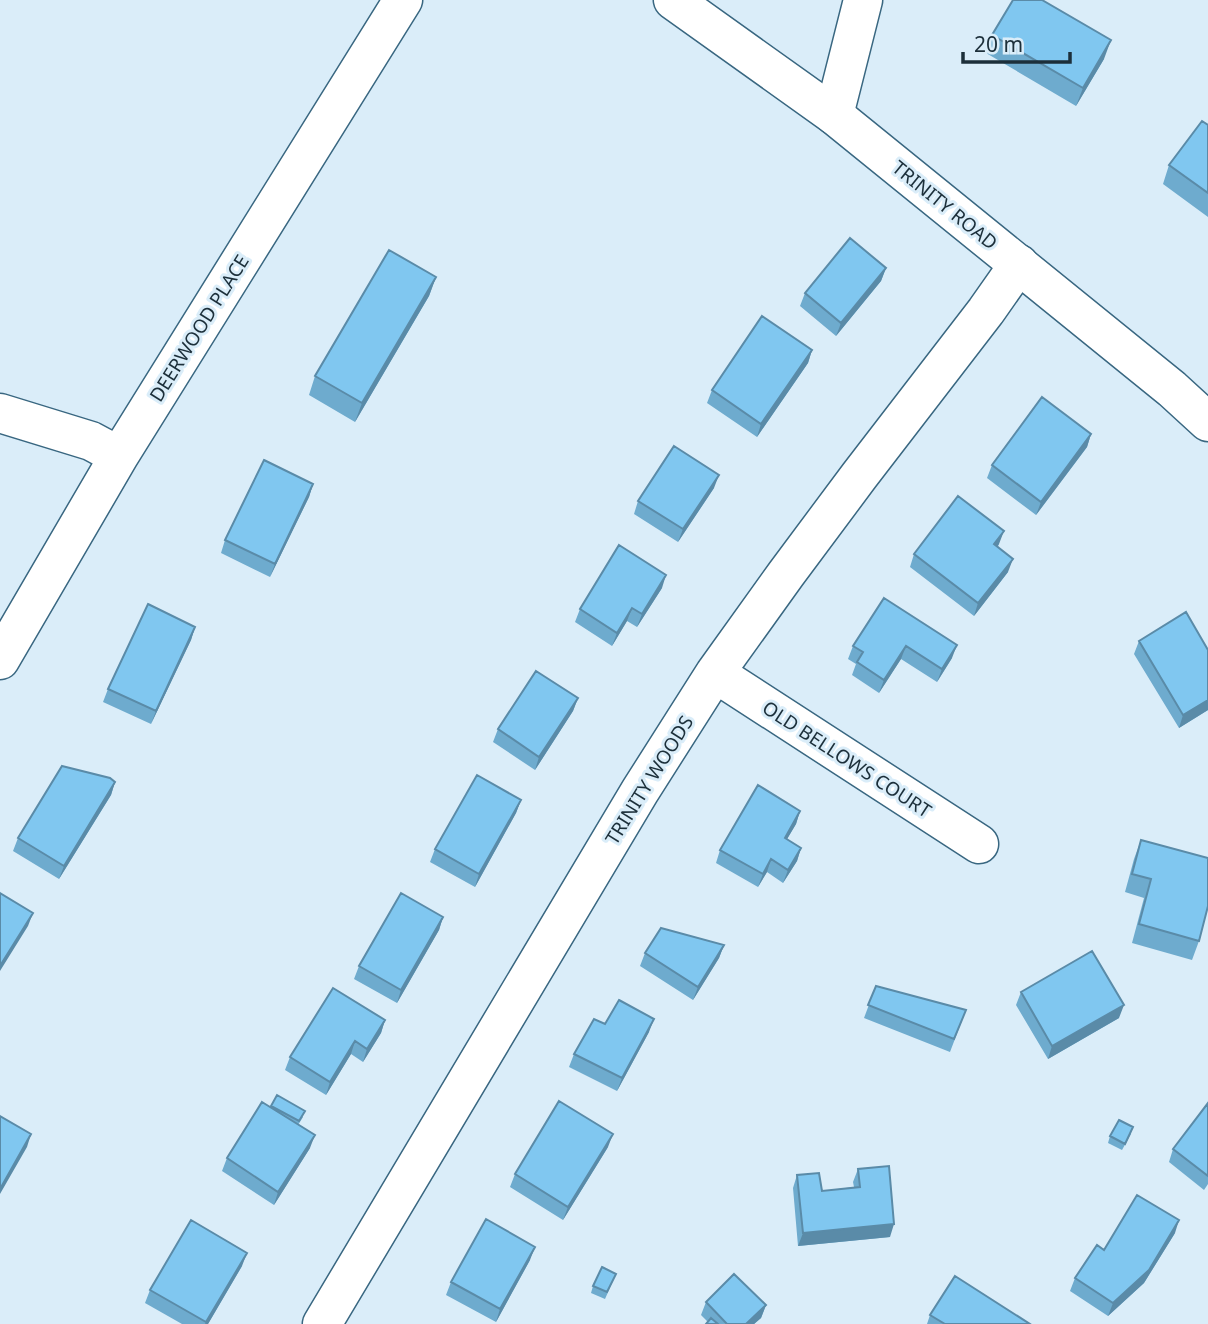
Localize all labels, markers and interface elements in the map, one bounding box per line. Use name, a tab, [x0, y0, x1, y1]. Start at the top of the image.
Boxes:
scale bar	[963, 21, 1070, 65]
text: 20 m	[974, 30, 1023, 58]
street label: TRINITY ROAD	[887, 155, 1003, 255]
street label: DEERWOOD PLACE	[143, 250, 255, 406]
street label: OLD BELLOWS COURT	[758, 695, 937, 824]
street label: TRINITY WOODS	[599, 711, 699, 849]

